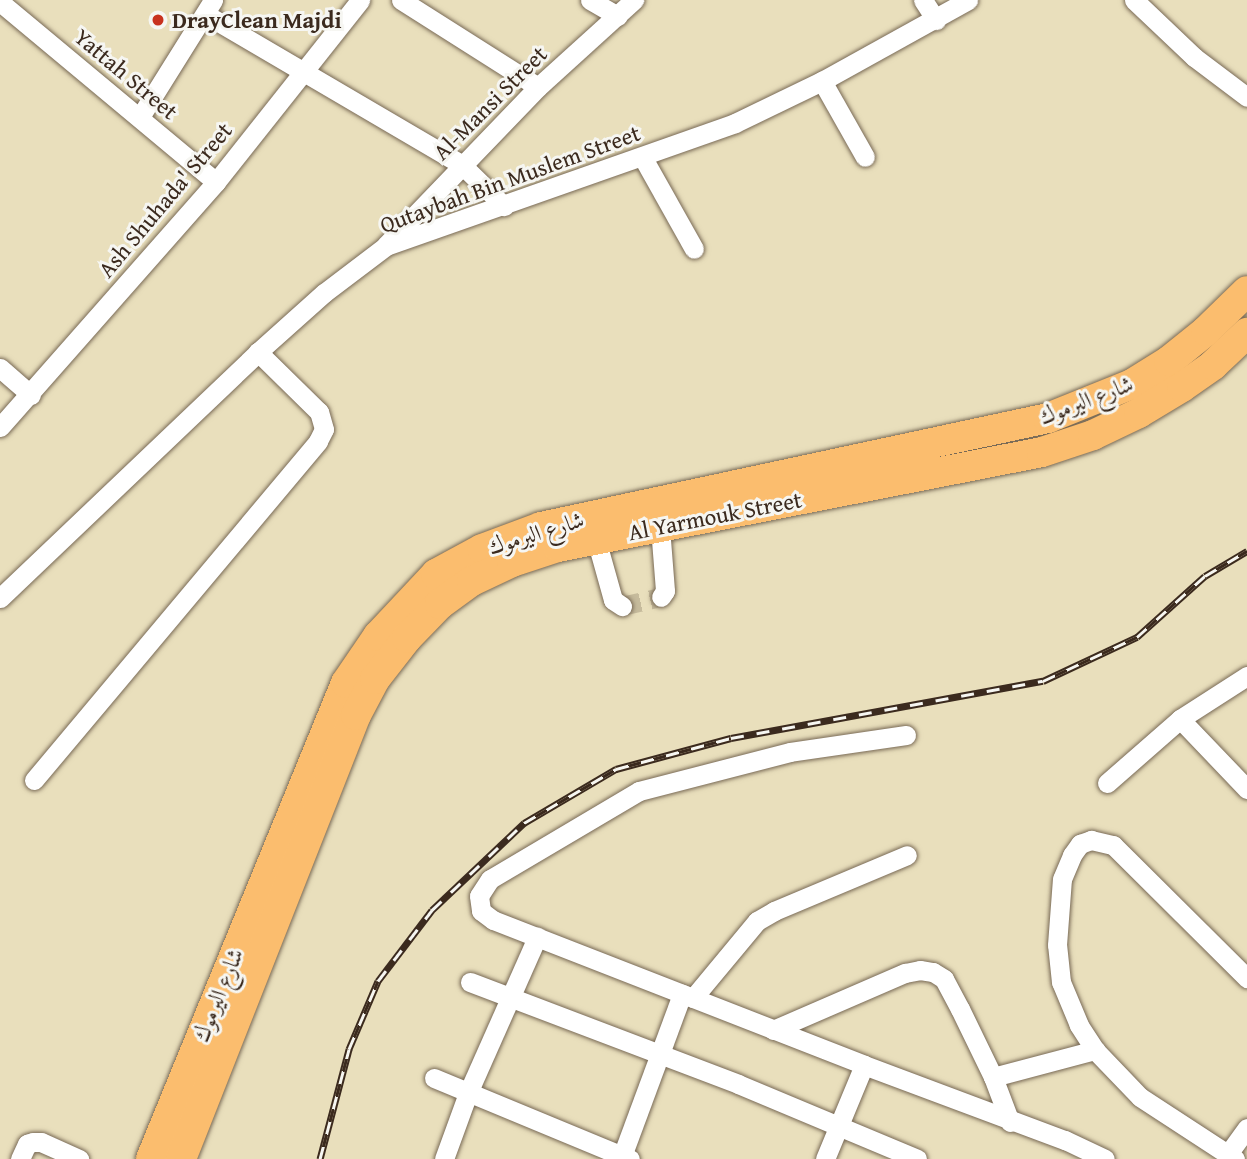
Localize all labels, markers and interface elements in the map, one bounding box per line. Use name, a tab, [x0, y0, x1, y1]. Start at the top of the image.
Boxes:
place label: DrayClean Majdi	[172, 6, 342, 34]
marker: DrayClean Majdi	[150, 12, 166, 28]
street label: Yattah Street	[69, 23, 183, 125]
street label: Al-Mansi Street	[427, 40, 553, 166]
street label: Ash Shuhada' Street	[92, 117, 238, 283]
street label: Qutaybah Bin Muslem Street	[376, 119, 644, 239]
street label: شارع اليرموك	[1035, 369, 1137, 431]
street label: Al Yarmouk Street	[626, 486, 804, 546]
street label: شارع اليرموك	[485, 505, 587, 561]
street label: شارع اليرموك	[187, 944, 249, 1046]

